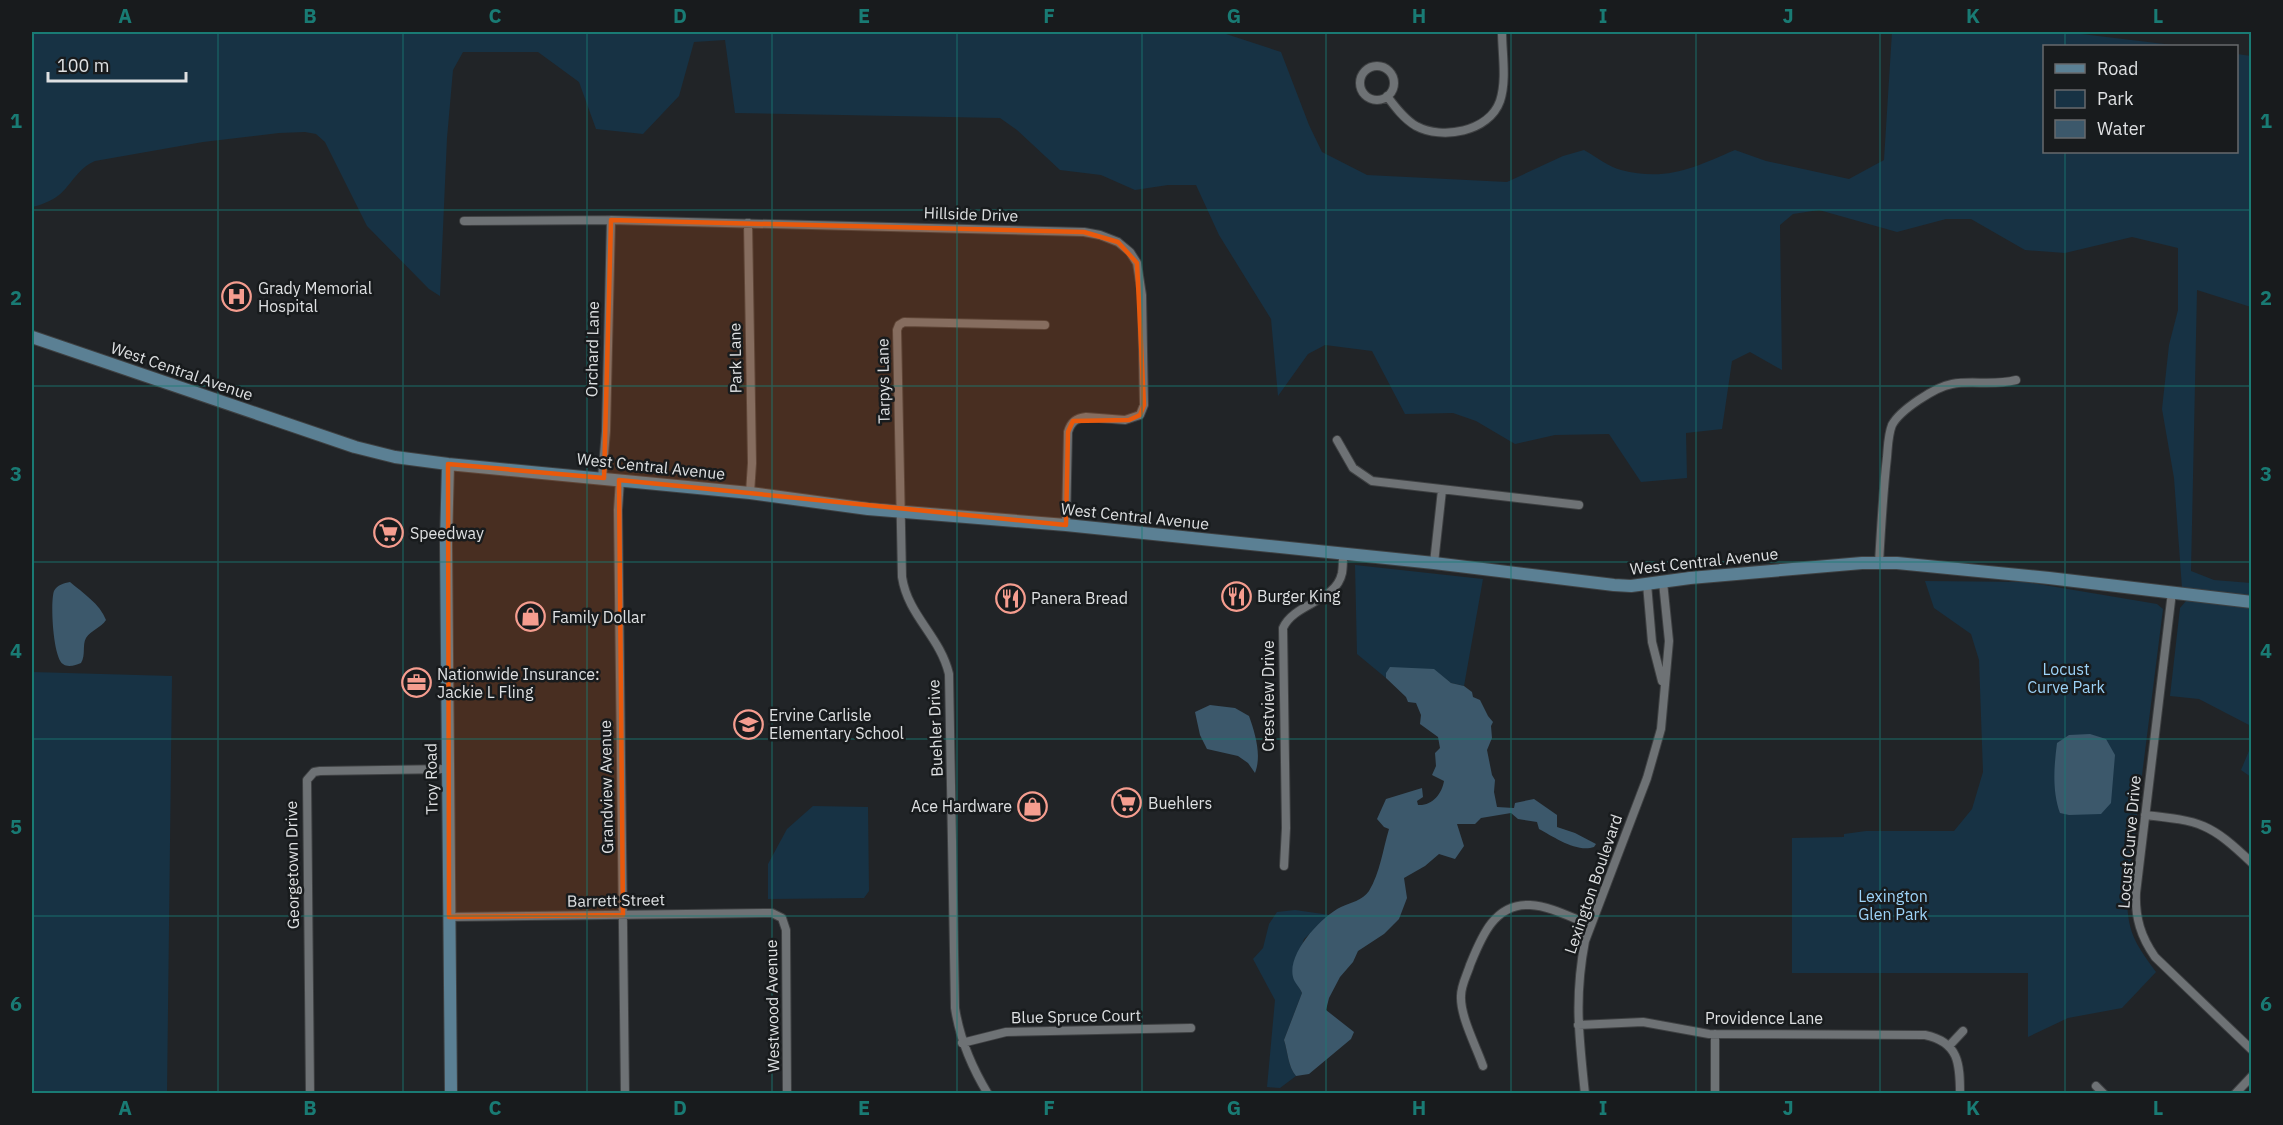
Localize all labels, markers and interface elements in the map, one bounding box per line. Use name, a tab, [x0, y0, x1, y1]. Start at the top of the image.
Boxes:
text: A	[118, 2, 132, 29]
text: B	[303, 2, 317, 29]
text: C	[488, 2, 502, 29]
text: D	[673, 2, 687, 29]
text: E	[858, 2, 870, 29]
text: F	[1043, 2, 1055, 29]
text: G	[1227, 2, 1241, 29]
text: H	[1412, 2, 1426, 29]
text: I	[1599, 2, 1607, 29]
text: J	[1782, 2, 1794, 29]
text: K	[1966, 2, 1980, 29]
text: L	[2153, 2, 2163, 29]
scale bar	[48, 45, 186, 83]
legend	[2043, 45, 2238, 153]
text: 100 m	[57, 54, 109, 77]
text: Road	[2097, 57, 2138, 80]
text: Park	[2097, 87, 2134, 110]
text: 1	[10, 107, 22, 134]
text: 1	[2260, 107, 2272, 134]
text: Water	[2097, 117, 2146, 140]
street label: Hillside Drive	[923, 202, 1019, 226]
place label: Grady Memorial Hospital	[258, 278, 372, 316]
hospital icon: Grady Memorial Hospital	[221, 281, 253, 313]
text: 2	[10, 284, 22, 311]
text: 2	[2260, 284, 2272, 311]
street label: Orchard Lane	[581, 301, 603, 397]
street label: Park Lane	[724, 322, 746, 393]
street label: West Central Avenue	[108, 337, 256, 405]
street label: Tarpys Lane	[872, 338, 894, 424]
street label: West Central Avenue	[576, 448, 726, 484]
text: 3	[10, 460, 22, 487]
text: 3	[2260, 460, 2272, 487]
street label: West Central Avenue	[1060, 498, 1210, 534]
supermarket icon: Speedway	[373, 517, 405, 549]
place label: Speedway	[410, 523, 484, 543]
street label: West Central Avenue	[1629, 543, 1779, 579]
restaurant icon: Burger King	[1220, 580, 1252, 612]
restaurant icon: Panera Bread	[994, 582, 1026, 614]
place label: Burger King	[1257, 586, 1341, 606]
place label: Panera Bread	[1031, 588, 1128, 608]
shop icon: Family Dollar	[515, 601, 547, 633]
place label: Family Dollar	[552, 607, 646, 627]
text: 4	[10, 637, 22, 664]
text: 4	[2260, 637, 2272, 664]
street label: Crestview Drive	[1258, 640, 1278, 752]
park label: Locust Curve Park	[2027, 659, 2105, 697]
place label: Nationwide Insurance: Jackie L Fling	[437, 664, 600, 702]
office icon: Nationwide Insurance: Jackie L Fling	[400, 667, 432, 699]
street label: Buehler Drive	[923, 679, 947, 777]
place label: Ervine Carlisle Elementary School	[769, 705, 904, 743]
school or university icon: Ervine Carlisle Elementary School	[732, 708, 764, 740]
street label: Grandview Avenue	[595, 720, 617, 854]
street label: Troy Road	[420, 743, 442, 815]
street label: Locust Curve Drive	[2113, 774, 2145, 909]
supermarket icon: Buehlers	[1111, 787, 1143, 819]
shop icon: Ace Hardware	[1017, 790, 1049, 822]
place label: Buehlers	[1148, 793, 1212, 813]
place label: Ace Hardware	[911, 796, 1012, 816]
street label: Georgetown Drive	[281, 801, 303, 929]
street label: Lexington Boulevard	[1560, 812, 1626, 956]
text: 5	[10, 813, 22, 840]
text: 5	[2260, 813, 2272, 840]
park label: Lexington Glen Park	[1858, 886, 1928, 924]
street label: Barrett Street	[567, 889, 665, 911]
street label: Westwood Avenue	[761, 939, 783, 1073]
text: 6	[10, 990, 22, 1017]
text: 6	[2260, 990, 2272, 1017]
street label: Blue Spruce Court	[1011, 1005, 1141, 1027]
street label: Providence Lane	[1705, 1008, 1823, 1028]
text: A	[118, 1094, 132, 1121]
text: B	[303, 1094, 317, 1121]
text: C	[488, 1094, 502, 1121]
text: D	[673, 1094, 687, 1121]
text: E	[858, 1094, 870, 1121]
text: F	[1043, 1094, 1055, 1121]
text: G	[1227, 1094, 1241, 1121]
text: H	[1412, 1094, 1426, 1121]
text: I	[1599, 1094, 1607, 1121]
text: J	[1782, 1094, 1794, 1121]
text: K	[1966, 1094, 1980, 1121]
text: L	[2153, 1094, 2163, 1121]

